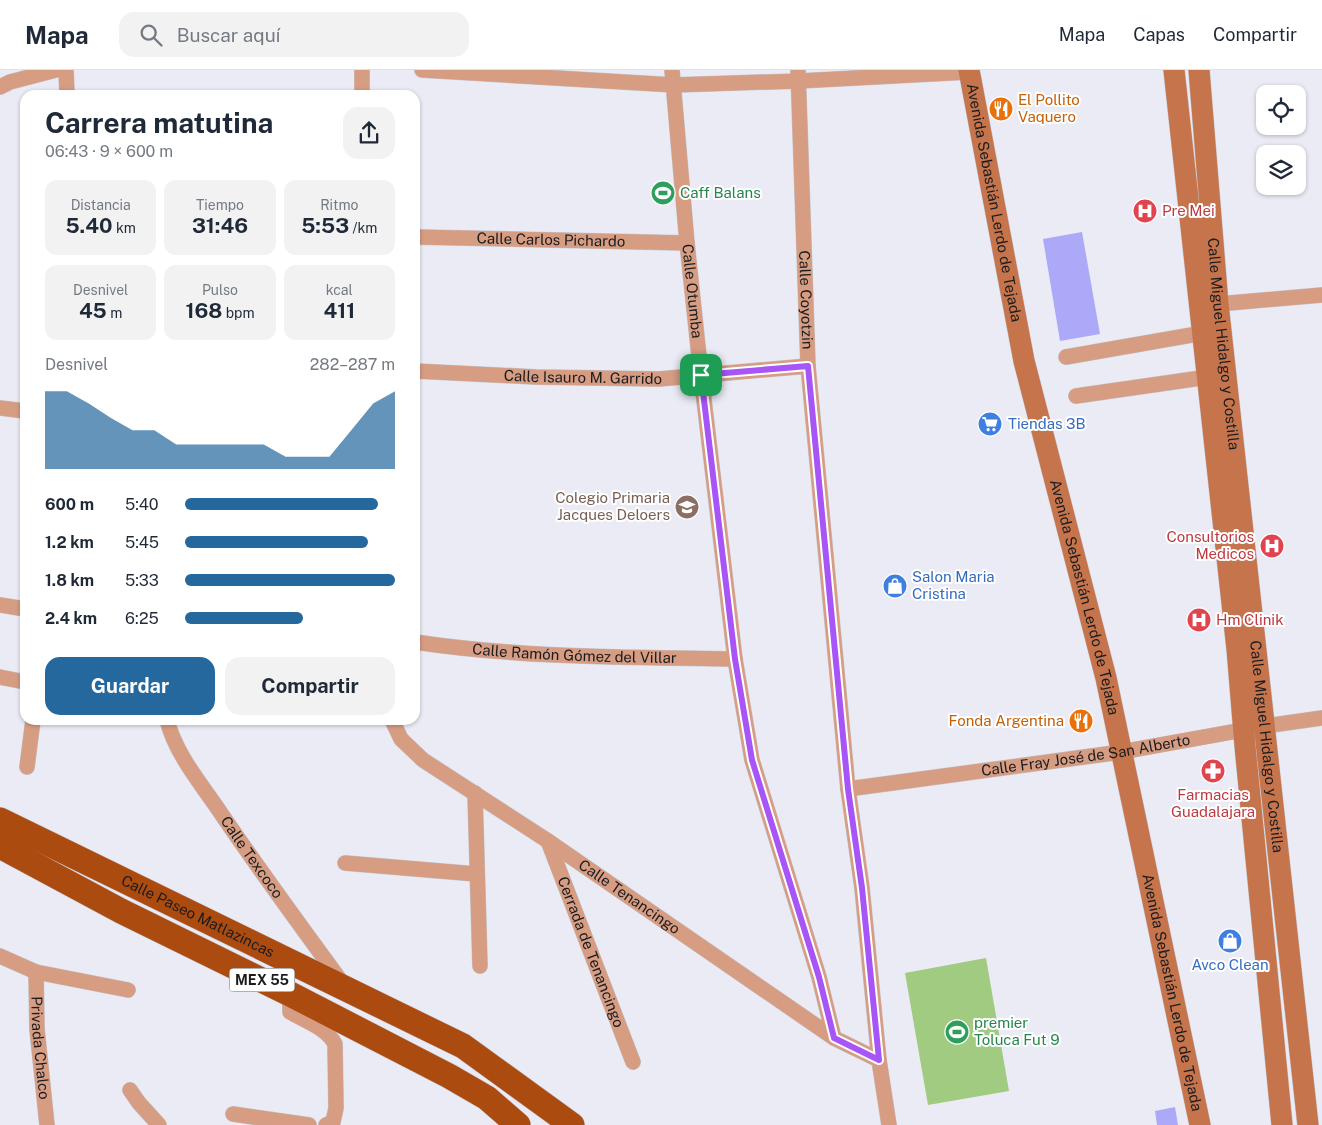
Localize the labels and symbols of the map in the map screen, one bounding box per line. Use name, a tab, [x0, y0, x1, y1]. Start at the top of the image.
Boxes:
street label: Avenida Sebastián Lerdo de Tejada	[964, 82, 1025, 323]
place label: El Pollito Vaquero	[1018, 91, 1080, 125]
restaurant icon: El Pollito Vaquero	[988, 96, 1014, 122]
sports icon: Caff Balans	[650, 180, 676, 206]
place label: Caff Balans	[680, 184, 761, 201]
hospital icon: Pre Mei	[1132, 198, 1158, 224]
place label: Pre Mei	[1162, 202, 1215, 219]
street label: Calle Carlos Pichardo	[476, 229, 626, 250]
street label: Calle Miguel Hidalgo y Costilla	[1205, 237, 1243, 451]
street label: Calle Otumba	[679, 243, 706, 339]
street label: Calle Coyotzin	[796, 250, 816, 350]
pin	[680, 354, 722, 396]
street label: Calle Isauro M. Garrido	[503, 366, 662, 387]
supermarket icon: Tiendas 3B	[977, 411, 1003, 437]
place label: Tiendas 3B	[1008, 415, 1086, 432]
street label: Avenida Sebastián Lerdo de Tejada	[1047, 477, 1123, 717]
place label: Colegio Primaria Jacques Deloers	[555, 489, 670, 523]
school or university icon: Colegio Primaria Jacques Deloers	[674, 494, 700, 520]
place label: Consultorios Medicos	[1167, 528, 1254, 562]
hospital icon: Consultorios Medicos	[1259, 533, 1285, 559]
place label: Salon Maria Cristina	[912, 568, 995, 602]
shop icon: Salon Maria Cristina	[882, 573, 908, 599]
hospital icon: Hm Clinik	[1186, 607, 1212, 633]
place label: Hm Clinik	[1216, 611, 1284, 628]
street label: Calle Ramón Gómez del Villar	[471, 640, 677, 666]
street label: Calle Miguel Hidalgo y Costilla	[1247, 640, 1287, 854]
restaurant icon: Fonda Argentina	[1068, 708, 1094, 734]
place label: Fonda Argentina	[949, 712, 1064, 729]
street label: Calle Fray José de San Alberto	[980, 731, 1191, 779]
pharmacy icon: Farmacias Guadalajara	[1200, 758, 1226, 784]
place label: Farmacias Guadalajara	[1171, 786, 1255, 820]
street label: Calle Texcoco	[217, 813, 287, 901]
street label: Calle Tenancingo	[576, 856, 683, 937]
street label: Calle Paseo Matlazincas	[119, 872, 277, 961]
street label: Avenida Sebastián Lerdo de Tejada	[1139, 872, 1206, 1113]
street label: Cerrada de Tenancingo	[554, 874, 628, 1030]
shop icon: Avco Clean	[1217, 928, 1243, 954]
place label: Avco Clean	[1191, 956, 1269, 973]
road number: MEX 55	[230, 968, 294, 992]
street label: Privada Chalco	[28, 996, 53, 1100]
place label: premier Toluca Fut 9	[974, 1014, 1060, 1048]
sports icon: premier Toluca Fut 9	[944, 1019, 970, 1045]

